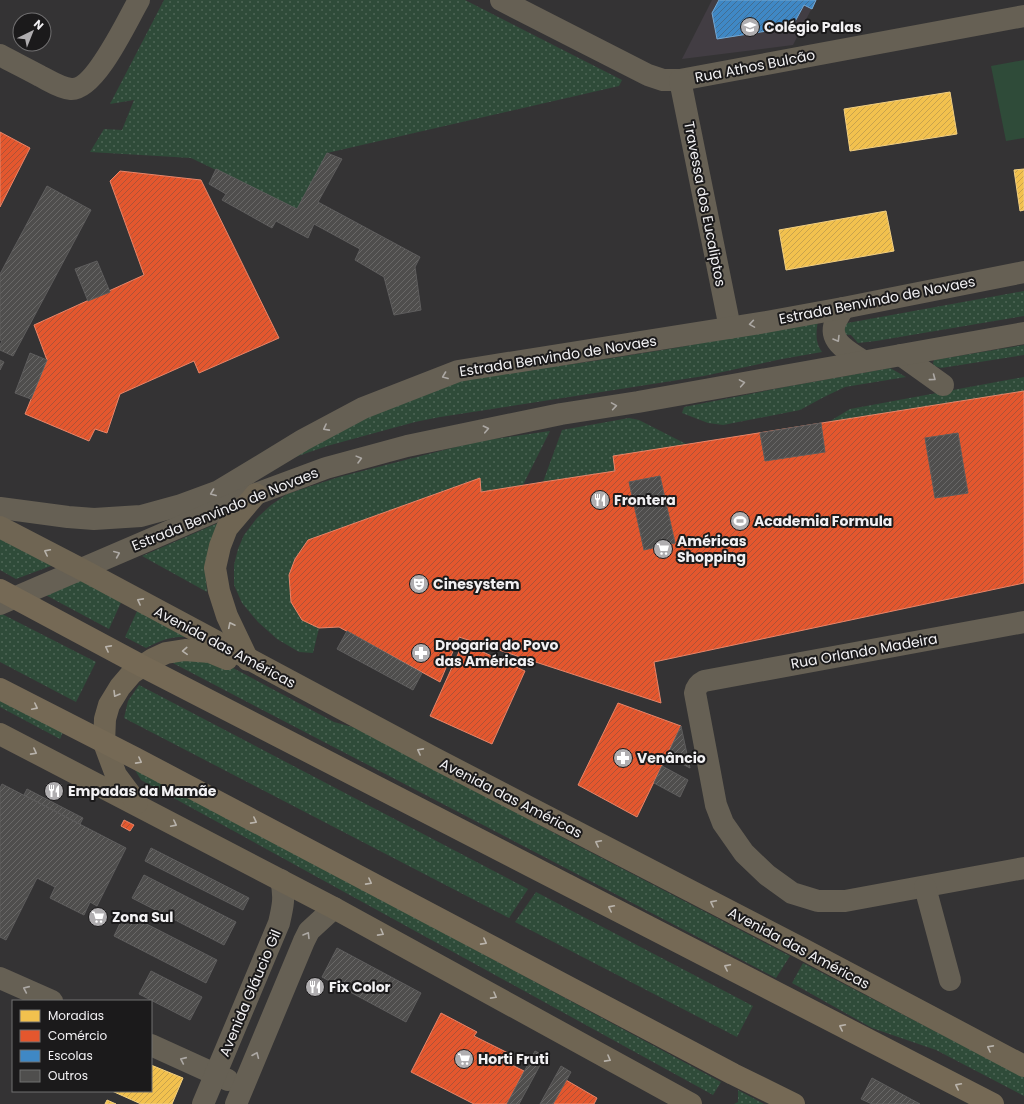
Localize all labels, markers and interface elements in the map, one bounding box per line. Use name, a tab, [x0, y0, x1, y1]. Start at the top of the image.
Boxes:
north arrow	[12, 12, 52, 52]
text: N	[30, 16, 47, 33]
school or university icon: Colégio Palas	[739, 16, 761, 38]
place label: Colégio Palas	[764, 17, 862, 37]
street label: Rua Athos Bulcão	[693, 45, 817, 87]
street label: Travessa dos Eucaliptos	[679, 120, 731, 288]
street label: Estrada Benvindo de Novaes	[777, 271, 977, 329]
one-way arrow	[749, 319, 755, 328]
street label: Estrada Benvindo de Novaes	[458, 331, 658, 381]
one-way arrow	[833, 335, 840, 342]
one-way arrow	[441, 372, 448, 380]
one-way arrow	[929, 373, 936, 380]
one-way arrow	[738, 379, 745, 388]
one-way arrow	[611, 402, 617, 410]
one-way arrow	[323, 424, 330, 431]
one-way arrow	[483, 426, 489, 434]
one-way arrow	[355, 455, 362, 464]
street label: Estrada Benvindo de Novaes	[129, 462, 321, 556]
one-way arrow	[210, 489, 217, 497]
restaurant icon: Frontera	[589, 489, 611, 511]
place label: Frontera	[614, 490, 676, 510]
sports icon: Academia Formula	[729, 510, 751, 532]
place label: Academia Formula	[754, 511, 892, 531]
place label: Américas Shopping	[677, 531, 747, 567]
supermarket icon: Américas Shopping	[652, 538, 674, 560]
one-way arrow	[44, 549, 51, 556]
one-way arrow	[113, 551, 121, 559]
theatre icon: Cinesystem	[408, 573, 430, 595]
place label: Cinesystem	[433, 574, 520, 594]
one-way arrow	[137, 598, 144, 606]
street label: Avenida das Américas	[151, 601, 299, 693]
one-way arrow	[228, 621, 236, 629]
street label: Rua Orlando Madeira	[789, 628, 939, 674]
place label: Drogaria do Povo das Américas	[435, 635, 559, 671]
pharmacy icon: Drogaria do Povo das Américas	[410, 642, 432, 664]
one-way arrow	[104, 645, 112, 652]
one-way arrow	[182, 646, 188, 655]
one-way arrow	[113, 690, 120, 697]
one-way arrow	[30, 702, 38, 709]
pharmacy icon: Venâncio	[612, 747, 634, 769]
one-way arrow	[30, 748, 38, 755]
one-way arrow	[417, 748, 424, 756]
place label: Venâncio	[637, 748, 706, 768]
street label: Avenida das Américas	[436, 753, 586, 843]
one-way arrow	[135, 756, 142, 763]
restaurant icon: Empadas da Mamãe	[43, 780, 65, 802]
place label: Empadas da Mamãe	[68, 781, 217, 801]
one-way arrow	[250, 816, 257, 824]
one-way arrow	[169, 819, 177, 827]
one-way arrow	[595, 840, 602, 848]
one-way arrow	[365, 877, 372, 884]
one-way arrow	[710, 900, 717, 908]
street label: Avenida das Américas	[725, 902, 873, 994]
one-way arrow	[608, 905, 615, 913]
supermarket icon: Zona Sul	[87, 906, 109, 928]
place label: Zona Sul	[112, 907, 173, 927]
street label: Avenida Gláucio Gil	[214, 926, 286, 1060]
one-way arrow	[376, 929, 384, 936]
one-way arrow	[303, 932, 310, 939]
one-way arrow	[480, 937, 487, 945]
one-way arrow	[724, 965, 731, 972]
restaurant icon: Fix Color	[304, 976, 326, 998]
place label: Fix Color	[329, 977, 391, 997]
one-way arrow	[23, 986, 31, 994]
one-way arrow	[490, 992, 498, 999]
legend	[12, 1000, 152, 1092]
text: Moradias	[48, 1007, 104, 1024]
one-way arrow	[839, 1024, 847, 1032]
text: Comércio	[48, 1027, 107, 1044]
one-way arrow	[986, 1045, 994, 1053]
text: Escolas	[48, 1047, 93, 1064]
supermarket icon: Horti Fruti	[453, 1048, 475, 1070]
place label: Horti Fruti	[478, 1049, 549, 1069]
one-way arrow	[252, 1051, 260, 1058]
one-way arrow	[604, 1054, 611, 1062]
one-way arrow	[180, 1057, 188, 1065]
text: Outros	[48, 1067, 88, 1084]
one-way arrow	[955, 1083, 962, 1091]

